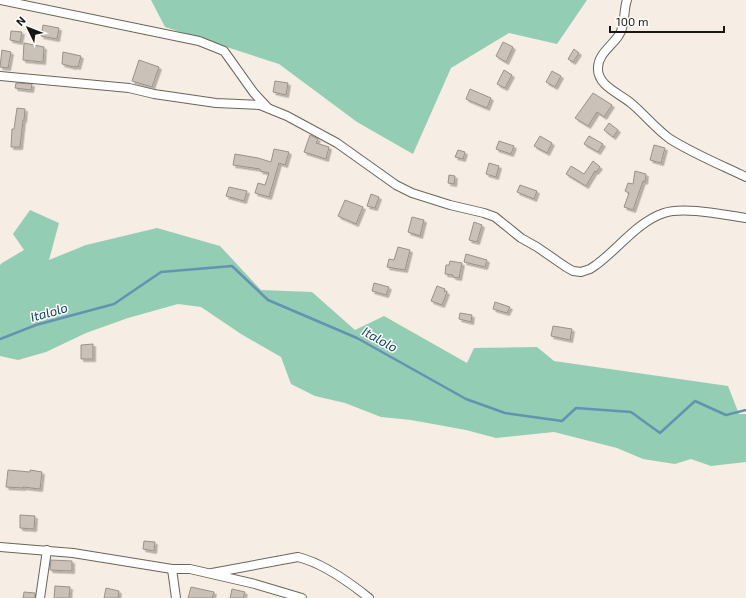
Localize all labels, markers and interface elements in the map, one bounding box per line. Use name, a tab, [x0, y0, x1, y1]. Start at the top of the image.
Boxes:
north arrow	[8, 8, 48, 48]
scale bar	[610, 8, 724, 34]
text: N	[13, 13, 28, 28]
text: 100 m	[616, 14, 648, 28]
water label: Italolo	[29, 299, 69, 325]
water label: Italolo	[359, 323, 401, 355]

